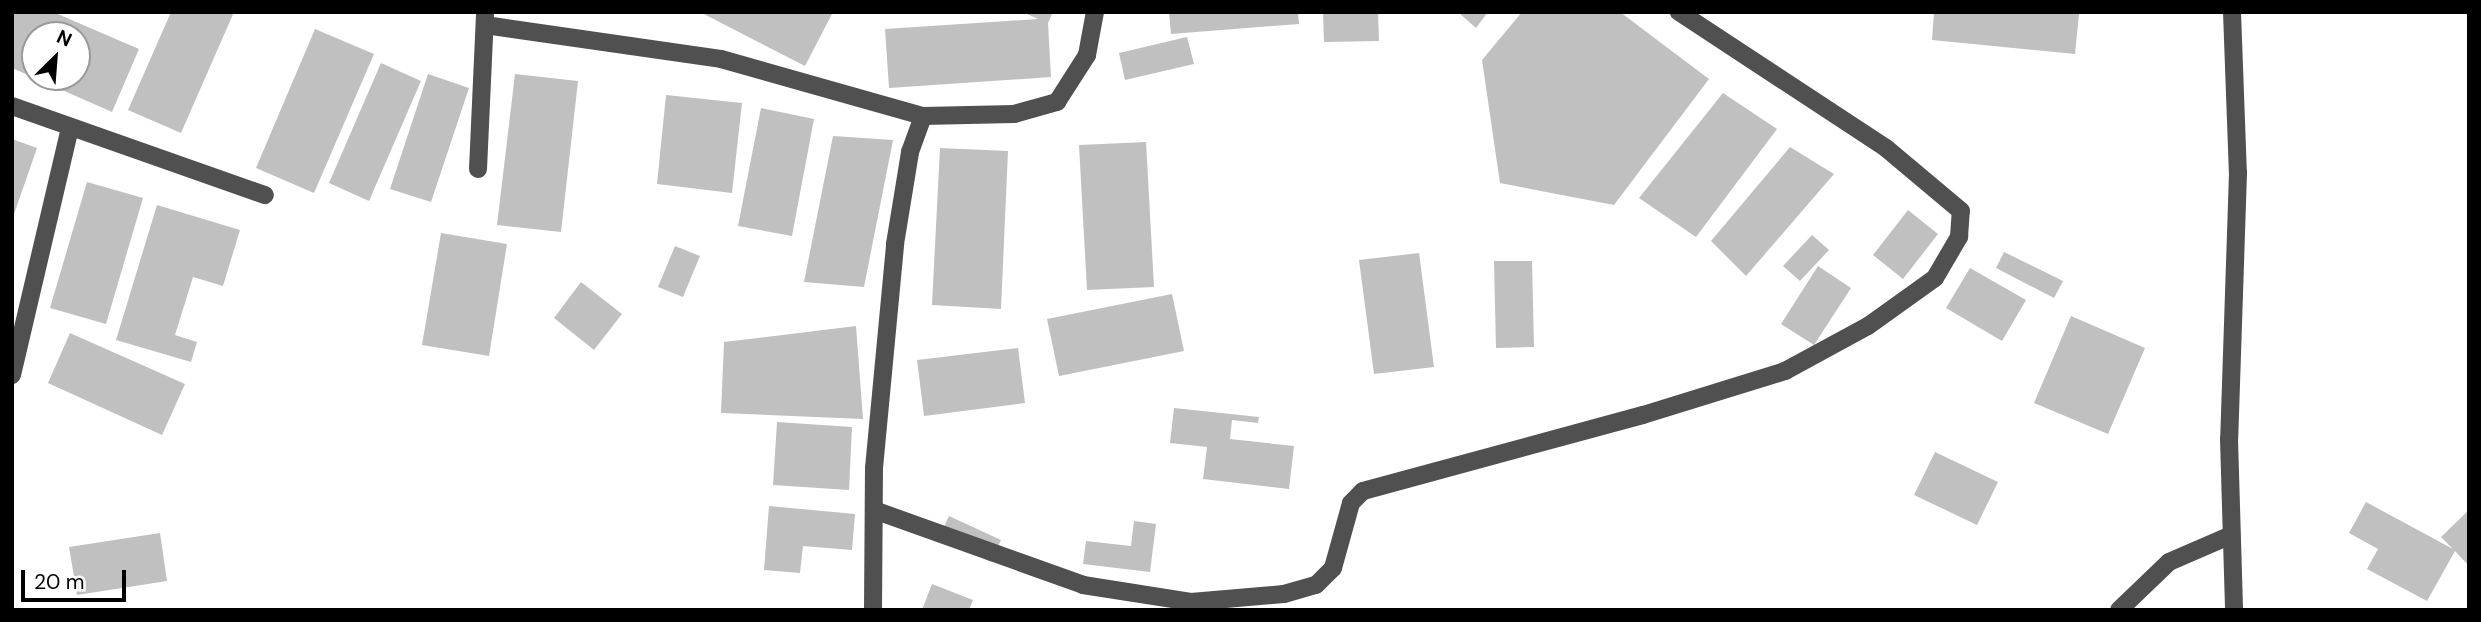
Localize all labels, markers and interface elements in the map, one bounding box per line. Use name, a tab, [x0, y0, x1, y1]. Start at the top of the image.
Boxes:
north arrow	[21, 21, 91, 91]
text: N	[53, 24, 76, 53]
scale bar	[24, 556, 130, 600]
text: 20 m	[34, 568, 85, 596]

